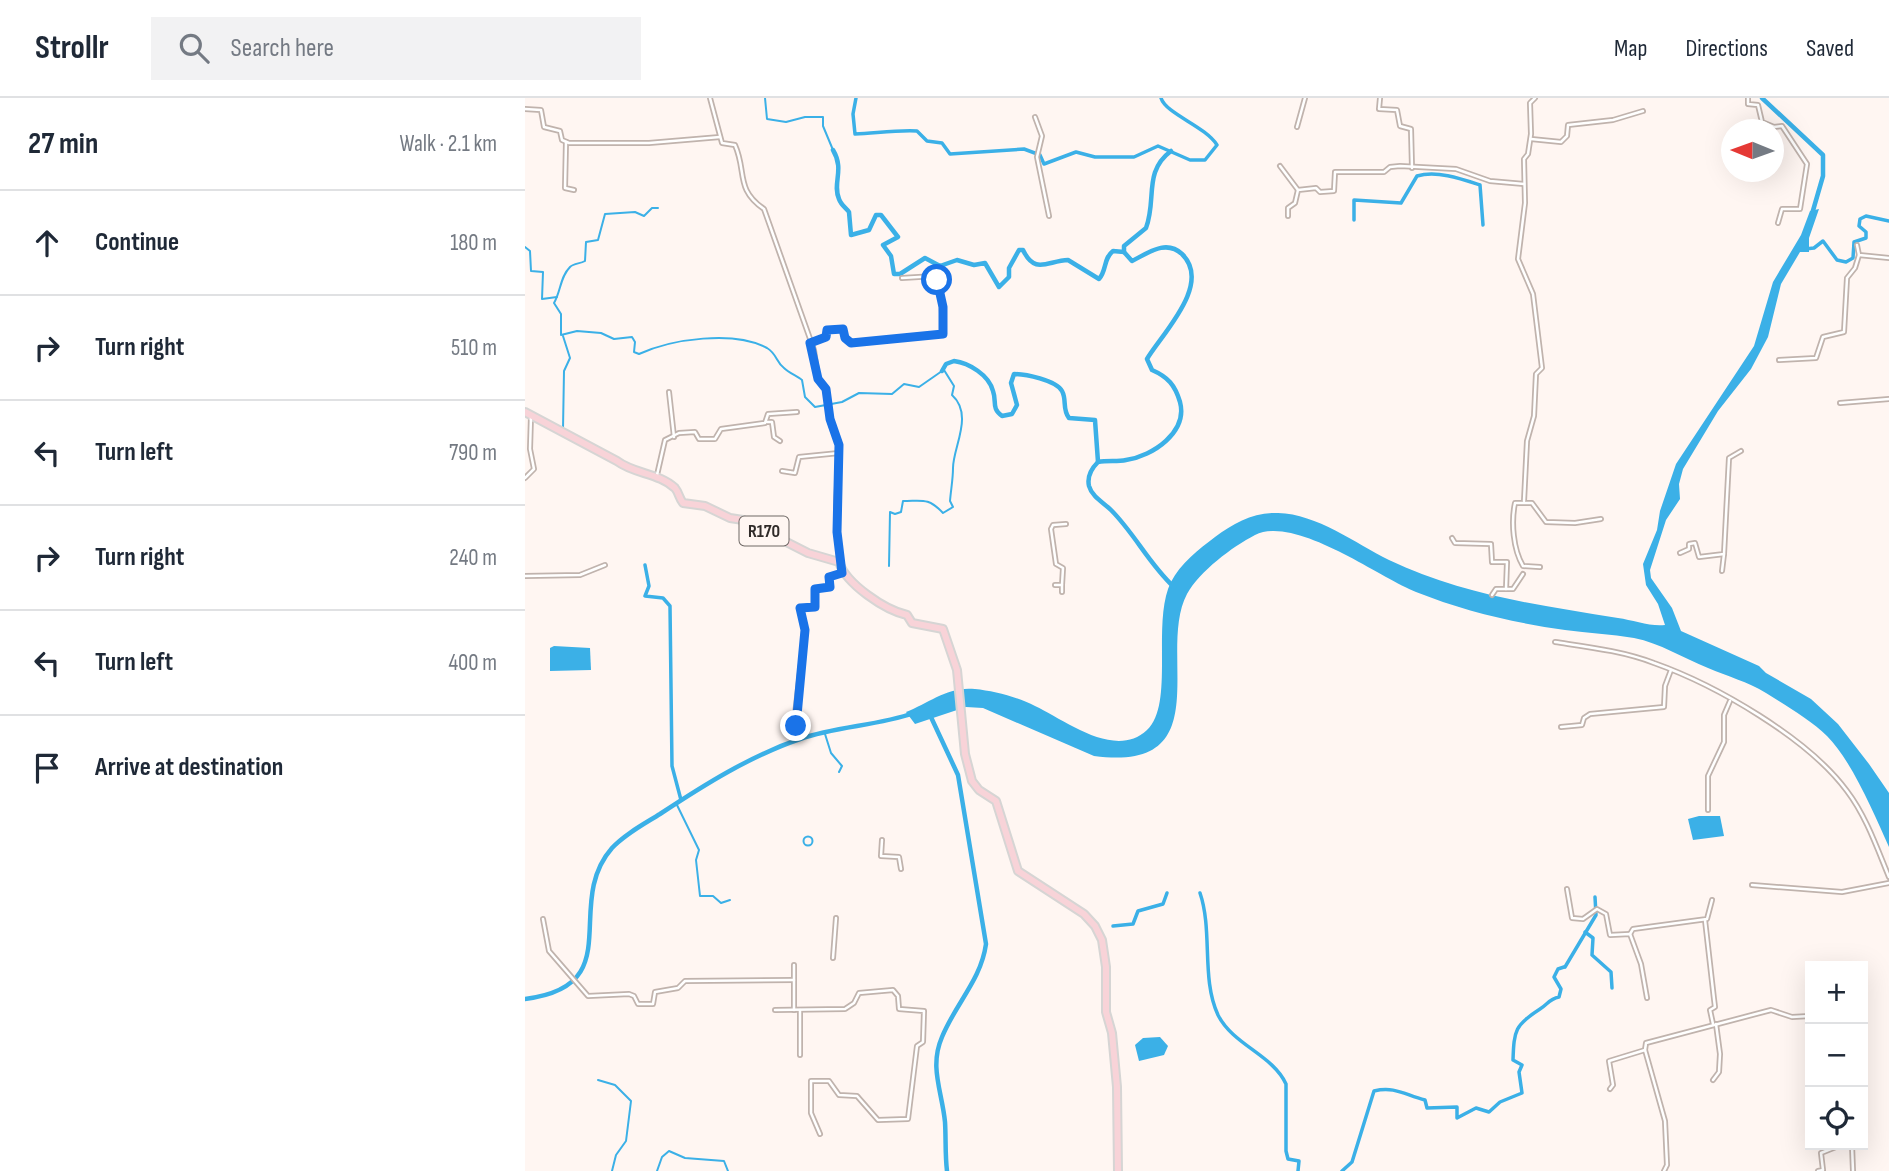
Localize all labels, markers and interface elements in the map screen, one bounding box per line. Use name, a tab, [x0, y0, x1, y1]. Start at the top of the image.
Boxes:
search box	[151, 17, 641, 80]
text: Strollr	[35, 28, 109, 68]
icon: search	[175, 29, 213, 67]
text: Search here	[231, 33, 334, 64]
text: Map	[1614, 34, 1647, 63]
text: Directions	[1685, 34, 1768, 63]
text: Saved	[1806, 34, 1854, 63]
north arrow	[1721, 119, 1784, 182]
text: 27 min	[28, 126, 98, 162]
text: Walk · 2.1 km	[400, 130, 497, 158]
icon: ahead	[28, 224, 66, 262]
text: Continue	[95, 227, 179, 258]
text: 180 m	[450, 229, 497, 257]
route start	[921, 264, 952, 295]
icon: right	[28, 329, 66, 367]
text: Turn right	[95, 332, 184, 363]
text: 510 m	[451, 334, 497, 362]
icon: left	[28, 434, 66, 472]
text: Turn left	[95, 437, 173, 468]
text: 790 m	[449, 439, 497, 467]
road number: R170	[740, 516, 789, 545]
icon: right	[28, 539, 66, 577]
text: Turn right	[95, 542, 184, 573]
text: 240 m	[449, 544, 497, 572]
icon: left	[28, 644, 66, 682]
text: Turn left	[95, 647, 173, 678]
text: 400 m	[448, 649, 497, 677]
route end	[780, 710, 811, 741]
icon: arrive	[28, 749, 66, 787]
text: Arrive at destination	[95, 752, 283, 783]
map controls	[1805, 961, 1868, 1150]
button: +	[1805, 961, 1868, 1024]
button: −	[1805, 1024, 1868, 1087]
button: locate	[1805, 1087, 1868, 1150]

